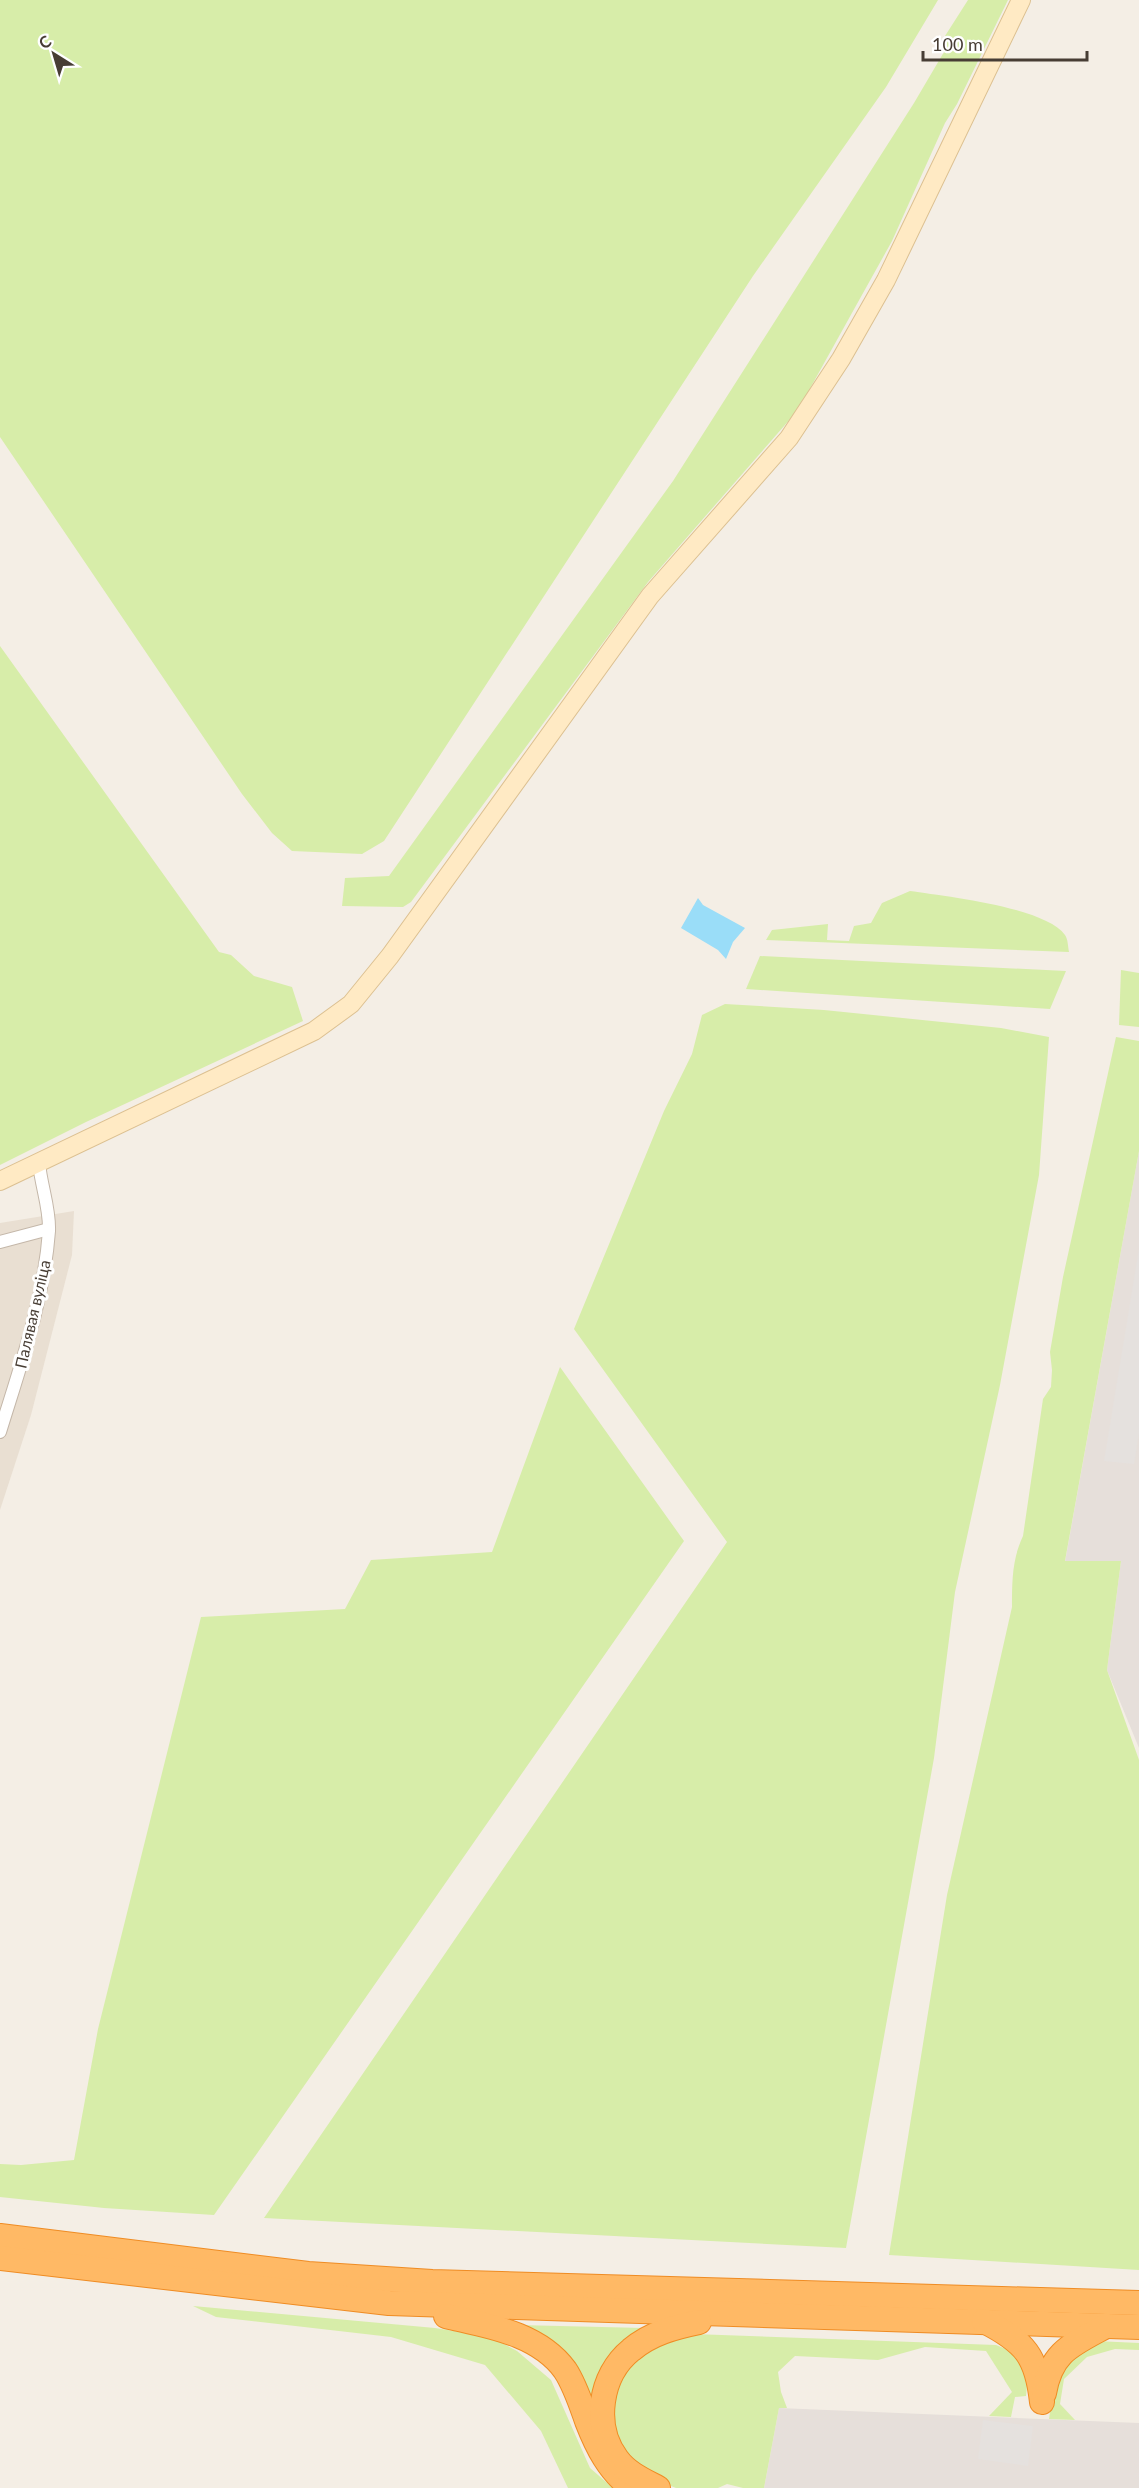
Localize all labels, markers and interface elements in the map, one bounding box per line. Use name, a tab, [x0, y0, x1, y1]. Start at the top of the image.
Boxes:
north arrow	[24, 24, 84, 84]
scale bar	[923, 24, 1086, 62]
text: С	[35, 31, 55, 52]
text: 100 m	[932, 33, 983, 55]
street label: Палявая вуліца	[10, 1258, 54, 1370]

